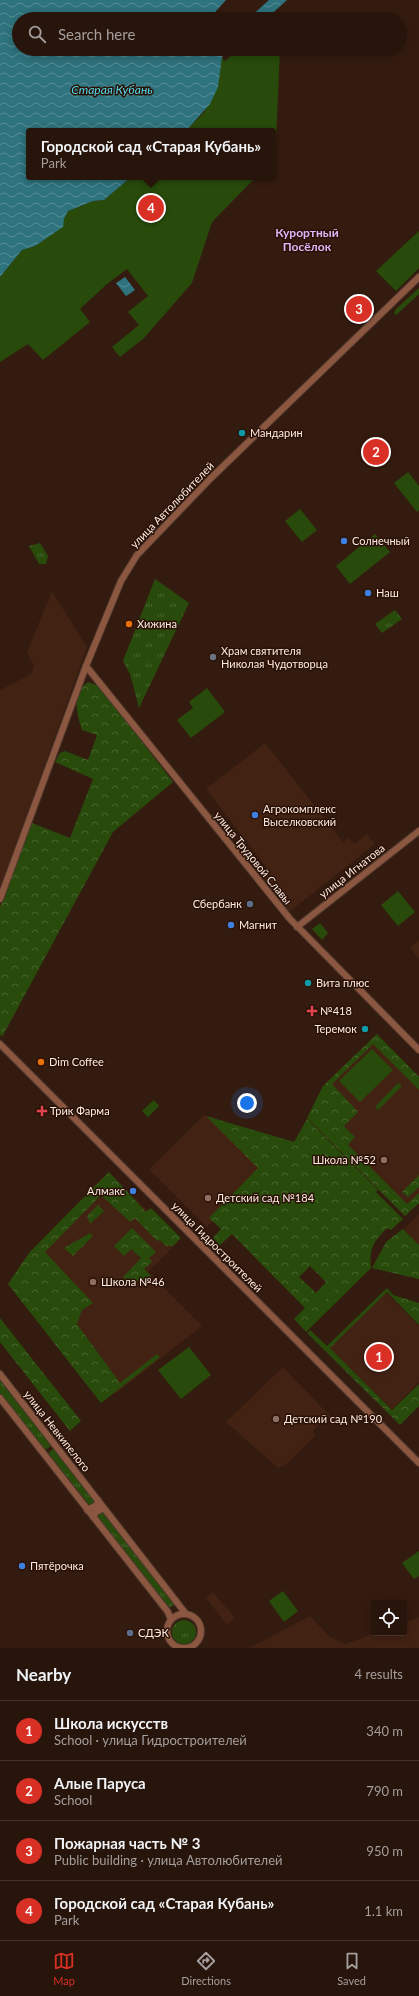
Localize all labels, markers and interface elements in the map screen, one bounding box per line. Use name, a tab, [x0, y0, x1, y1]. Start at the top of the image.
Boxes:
search box	[12, 12, 407, 56]
icon: search	[26, 23, 48, 45]
text: Search here	[58, 25, 135, 43]
water label: Старая Кубань	[71, 82, 153, 97]
popup	[26, 128, 276, 180]
text: Городской сад «Старая Кубань»	[41, 137, 261, 155]
text: Park	[41, 155, 66, 171]
pin: 4	[138, 193, 164, 223]
district label: Курортный Посёлок	[275, 225, 339, 254]
pin: 3	[346, 294, 372, 324]
place label: Мандарин	[250, 426, 303, 439]
marker: Мандарин	[237, 428, 247, 438]
pin: 2	[363, 437, 389, 467]
street label: улица Автолюбителей	[127, 459, 216, 550]
place label: Солнечный	[352, 534, 410, 547]
marker: Солнечный	[339, 536, 349, 546]
place label: Наш	[376, 586, 399, 599]
marker: Наш	[363, 588, 373, 598]
place label: Хижина	[137, 617, 177, 630]
marker: Хижина	[124, 619, 134, 629]
place label: Храм святителя Николая Чудотворца	[221, 644, 328, 670]
marker: Храм святителя Николая Чудотворца	[208, 652, 218, 662]
place label: Агрокомплекс Выселковский	[263, 802, 336, 828]
street label: улица Трудовой Славы	[212, 809, 295, 907]
marker: Агрокомплекс Выселковский	[250, 810, 260, 820]
street label: улица Игнатова	[316, 841, 387, 900]
place label: Сбербанк	[193, 897, 242, 910]
marker: Сбербанк	[245, 899, 255, 909]
place label: Магнит	[239, 918, 278, 931]
marker: Магнит	[226, 920, 236, 930]
place label: Вита плюс	[316, 976, 370, 989]
marker: Вита плюс	[303, 978, 313, 988]
place label: №418	[320, 1004, 352, 1017]
marker: №418	[307, 1006, 317, 1016]
place label: Теремок	[314, 1022, 357, 1035]
marker: Теремок	[360, 1024, 370, 1034]
place label: Dim Coffee	[49, 1055, 104, 1068]
marker: Dim Coffee	[36, 1057, 46, 1067]
your location	[237, 1093, 257, 1113]
place label: Трик Фарма	[50, 1104, 110, 1117]
marker: Трик Фарма	[37, 1106, 47, 1116]
place label: Школа №52	[312, 1153, 376, 1166]
marker: Школа №52	[379, 1155, 389, 1165]
place label: Алмакс	[87, 1184, 125, 1197]
marker: Алмакс	[128, 1186, 138, 1196]
place label: Детский сад №184	[216, 1191, 315, 1204]
marker: Детский сад №184	[203, 1193, 213, 1203]
street label: улица Гидростроителей	[170, 1199, 265, 1294]
place label: Школа №46	[101, 1275, 165, 1288]
marker: Школа №46	[88, 1277, 98, 1287]
pin: 1	[366, 1342, 392, 1372]
street label: улица Невкипелого	[22, 1387, 93, 1474]
place label: Детский сад №190	[284, 1412, 383, 1425]
marker: Детский сад №190	[271, 1414, 281, 1424]
place label: Пятёрочка	[30, 1559, 84, 1572]
marker: Пятёрочка	[17, 1561, 27, 1571]
map controls	[371, 1600, 407, 1636]
button: locate	[371, 1600, 407, 1636]
place label: СДЭК	[138, 1626, 169, 1639]
marker: СДЭК	[125, 1628, 135, 1638]
text: Nearby	[16, 1664, 71, 1685]
text: 4 results	[355, 1666, 403, 1682]
text: Школа искусств	[54, 1714, 168, 1732]
text: 1	[25, 1723, 33, 1739]
text: 340 m	[366, 1723, 403, 1739]
text: School · улица Гидростроителей	[54, 1732, 247, 1748]
text: Алые Паруса	[54, 1774, 146, 1792]
text: 2	[25, 1783, 33, 1799]
text: 790 m	[366, 1783, 403, 1799]
text: School	[54, 1792, 92, 1808]
text: Пожарная часть № 3	[54, 1834, 200, 1852]
text: 3	[25, 1843, 33, 1859]
text: 950 m	[366, 1843, 403, 1859]
text: Public building · улица Автолюбителей	[54, 1852, 283, 1868]
text: Городской сад «Старая Кубань»	[54, 1894, 274, 1912]
text: 4	[25, 1903, 33, 1919]
text: 1.1 km	[364, 1903, 403, 1919]
text: Park	[54, 1912, 79, 1928]
tab: Map	[53, 1950, 75, 1987]
tab: Directions	[181, 1950, 231, 1987]
tab: Saved	[337, 1950, 366, 1987]

